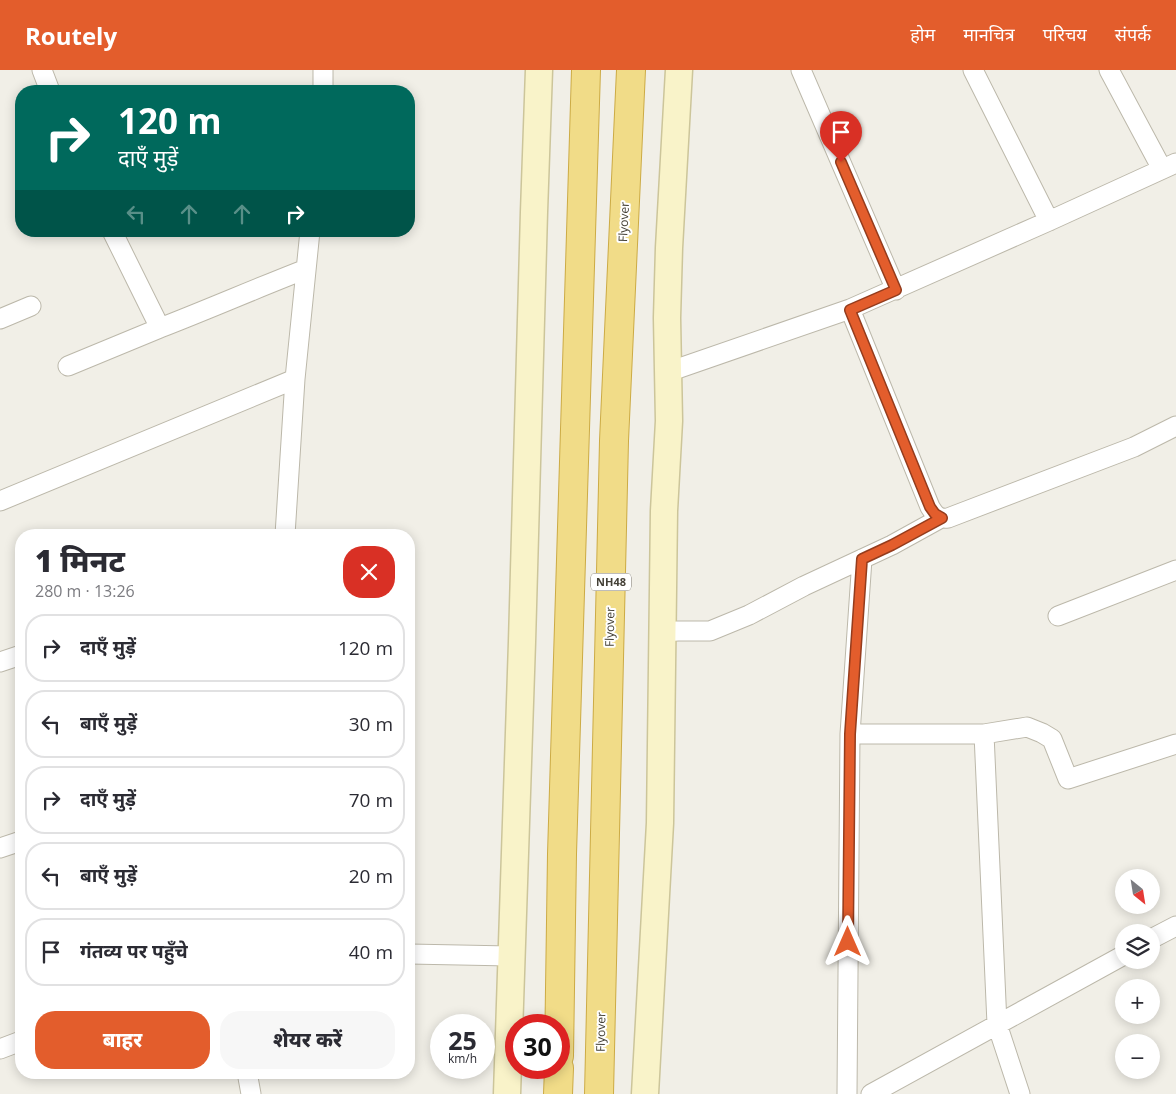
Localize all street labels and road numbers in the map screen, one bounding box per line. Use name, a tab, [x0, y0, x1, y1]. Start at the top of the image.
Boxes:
street label: Flyover	[614, 201, 633, 242]
road number: NH48	[591, 574, 631, 590]
street label: Flyover	[601, 607, 618, 647]
street label: Flyover	[592, 1012, 609, 1052]

